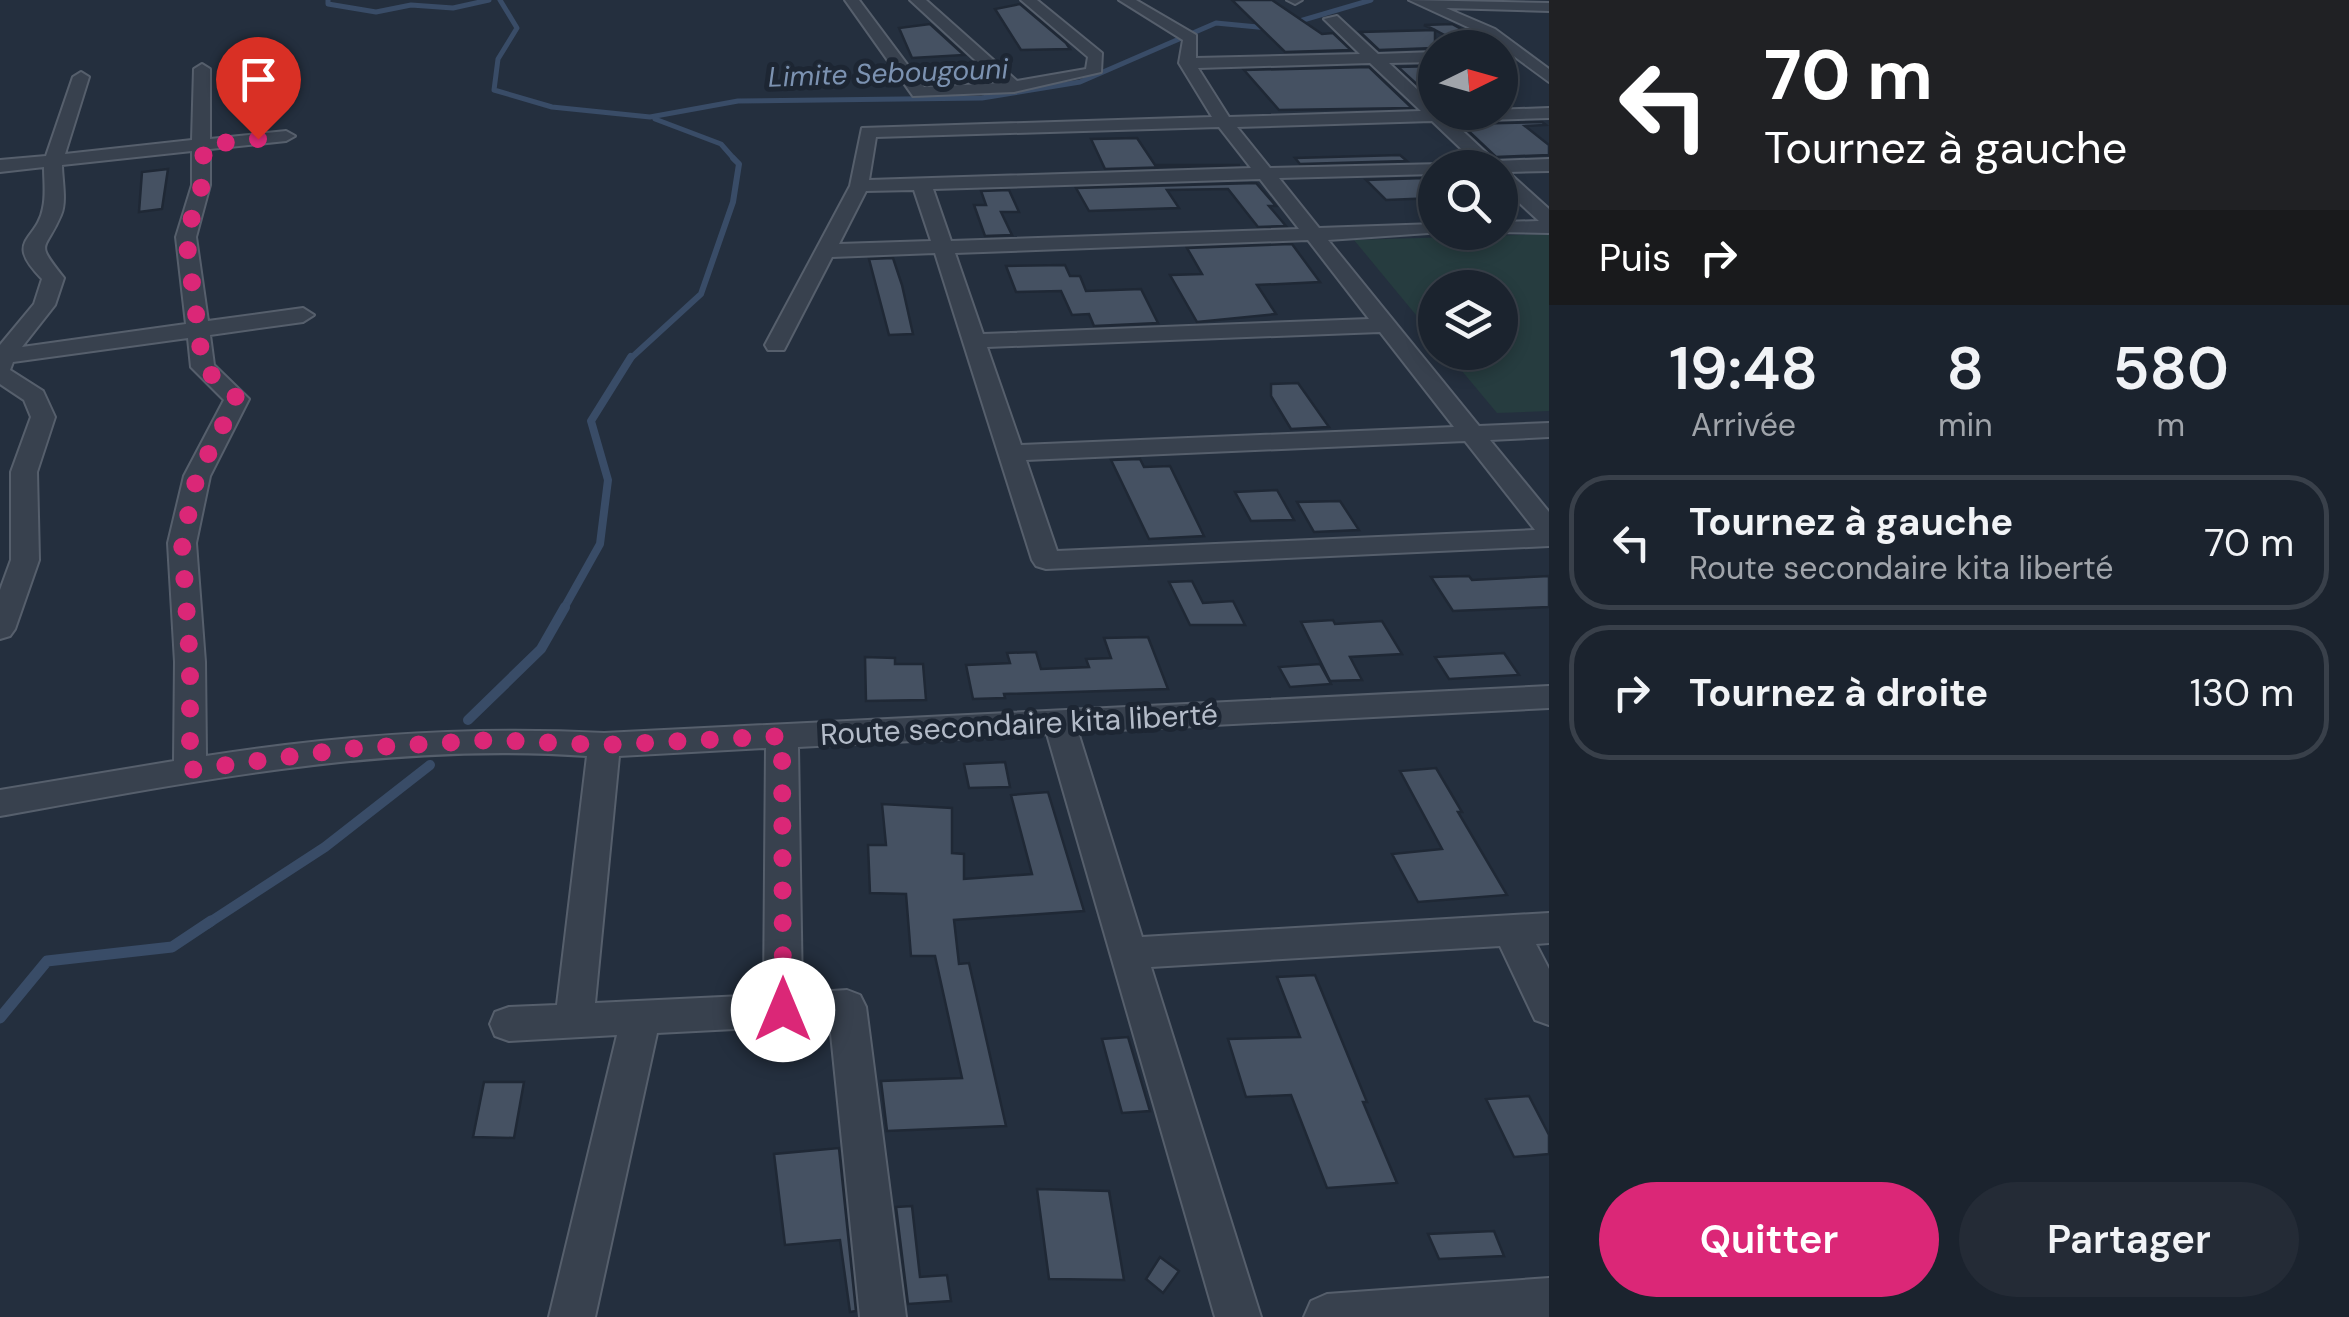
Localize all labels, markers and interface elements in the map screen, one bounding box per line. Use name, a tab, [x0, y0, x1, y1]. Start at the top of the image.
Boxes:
north arrow	[1418, 30, 1518, 130]
map controls	[1418, 30, 1518, 370]
text: 70 m	[1764, 30, 1933, 121]
pin	[216, 37, 301, 140]
icon: left	[1599, 40, 1729, 170]
water label: Limite Sebougouni	[767, 50, 1010, 96]
icon: arrive	[231, 52, 286, 107]
text: Tournez à gauche	[1764, 118, 2127, 177]
button: search	[1418, 150, 1518, 250]
icon: right	[1691, 230, 1746, 285]
text: Puis	[1599, 233, 1671, 283]
button: layers	[1418, 270, 1518, 370]
text: 19:48	[1669, 329, 1818, 408]
text: 8	[1946, 329, 1984, 408]
text: 580	[2113, 329, 2229, 408]
text: Arrivée	[1691, 404, 1796, 446]
text: min	[1938, 404, 1993, 446]
text: m	[2156, 404, 2185, 446]
text: Tournez à gauche	[1689, 497, 2013, 547]
icon: left	[1604, 515, 1659, 570]
text: 70 m	[2204, 518, 2294, 568]
text: Route secondaire kita liberté	[1689, 547, 2114, 589]
icon: right	[1604, 665, 1659, 720]
text: Tournez à droite	[1689, 668, 1988, 718]
text: 130 m	[2190, 668, 2294, 718]
street label: Route secondaire kita liberté	[819, 694, 1219, 754]
position arrow	[731, 958, 835, 1062]
button: Quitter	[1599, 1182, 1939, 1297]
button: Partager	[1959, 1182, 2299, 1297]

